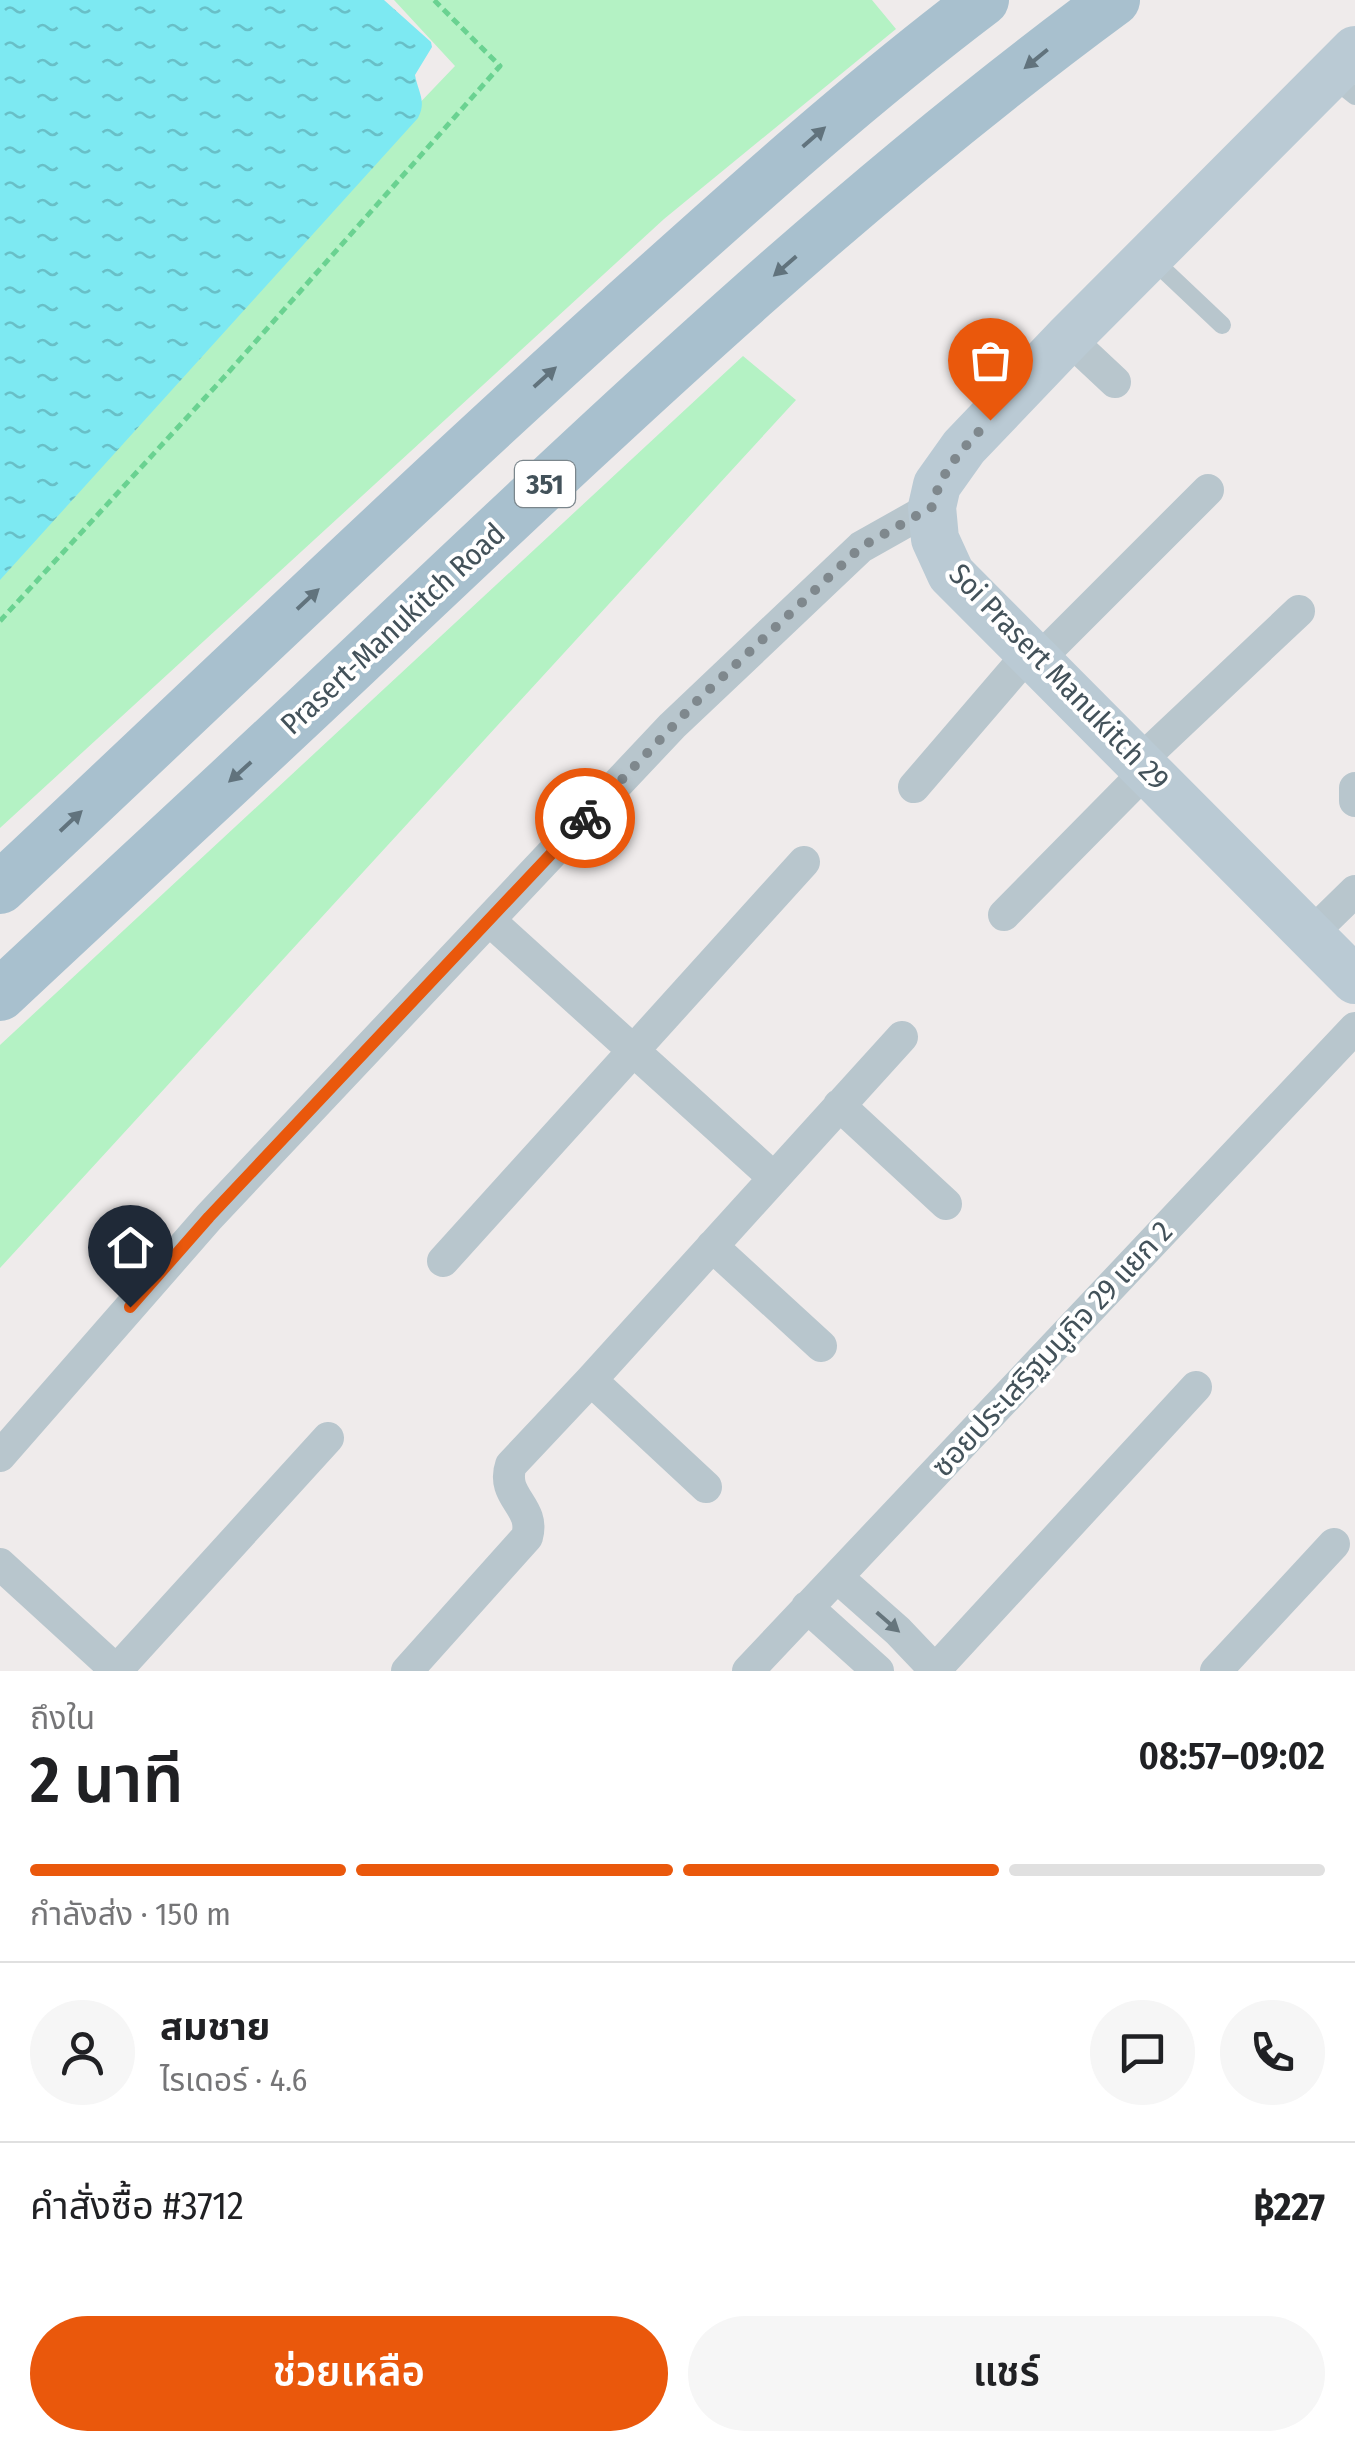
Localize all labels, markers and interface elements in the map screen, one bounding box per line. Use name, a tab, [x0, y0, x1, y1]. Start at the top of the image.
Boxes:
one-way arrow	[1023, 48, 1049, 69]
one-way arrow	[801, 127, 826, 149]
one-way arrow	[773, 254, 798, 276]
pin	[948, 318, 1033, 421]
icon: bag	[963, 333, 1018, 388]
one-way arrow	[532, 366, 557, 388]
road number: 351	[515, 461, 575, 507]
street label: Prasert-Manukitch Road	[273, 516, 513, 742]
street label: Soi Prasert Manukitch 29	[941, 556, 1177, 798]
one-way arrow	[295, 588, 319, 611]
one-way arrow	[228, 761, 253, 783]
courier	[535, 768, 635, 868]
icon: bike	[558, 791, 613, 846]
one-way arrow	[59, 810, 83, 833]
pin	[88, 1205, 173, 1308]
street label: ซอยประเสริฐมนูกิจ 29 แยก 2	[924, 1214, 1180, 1484]
icon: home	[103, 1220, 158, 1275]
one-way arrow	[875, 1611, 900, 1633]
text: ถึงใน	[30, 1699, 95, 1737]
text: 08:57–09:02	[1139, 1733, 1325, 1779]
text: 2 นาที	[30, 1741, 184, 1819]
text: กำลังส่ง · 150 m	[30, 1895, 231, 1933]
button: person	[30, 2000, 135, 2105]
button: chat	[1090, 2000, 1195, 2105]
button: phone	[1220, 2000, 1325, 2105]
text: สมชาย	[160, 2004, 270, 2050]
text: ไรเดอร์ · 4.6	[160, 2061, 308, 2099]
text: คำสั่งซื้อ #3712	[30, 2183, 244, 2229]
text: ฿227	[1254, 2184, 1325, 2230]
button: ช่วยเหลือ	[30, 2316, 668, 2431]
button: แชร์	[688, 2316, 1325, 2431]

